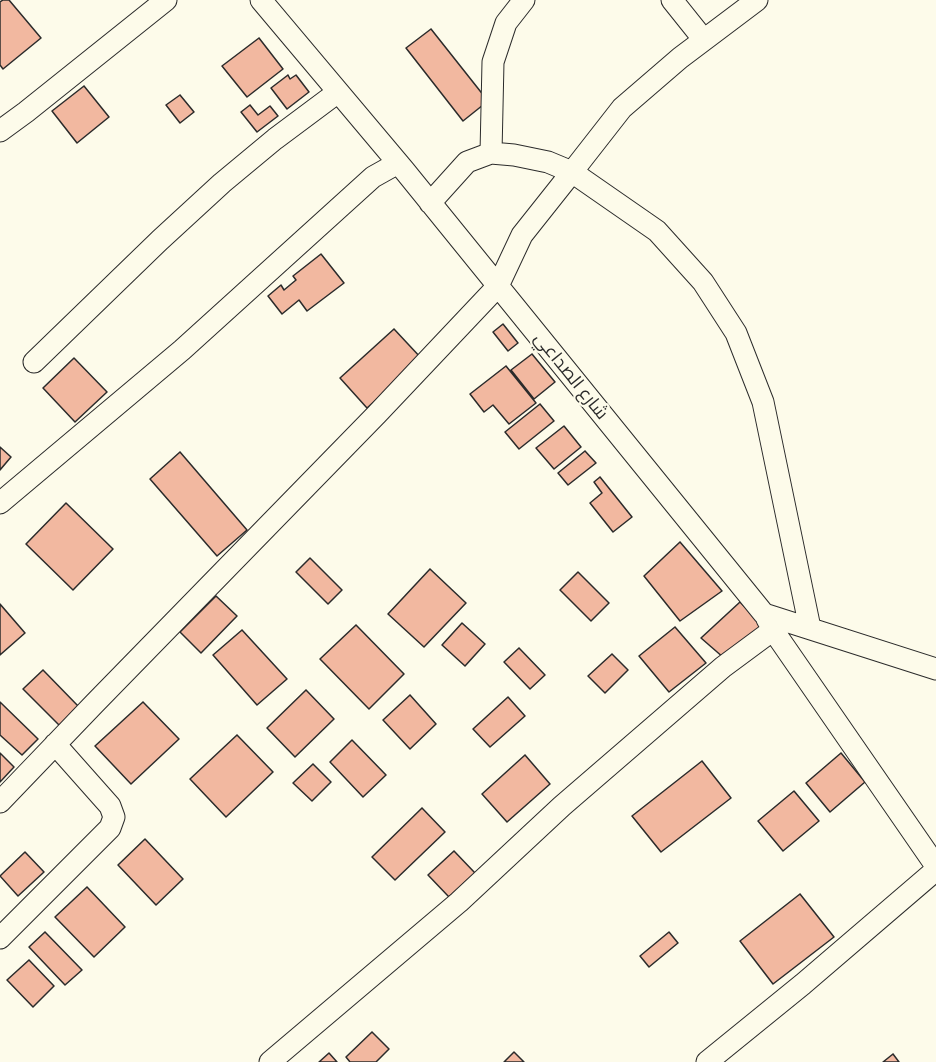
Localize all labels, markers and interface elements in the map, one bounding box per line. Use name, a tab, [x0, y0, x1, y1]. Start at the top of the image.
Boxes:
street label: شارع الصداعي	[529, 328, 613, 424]

